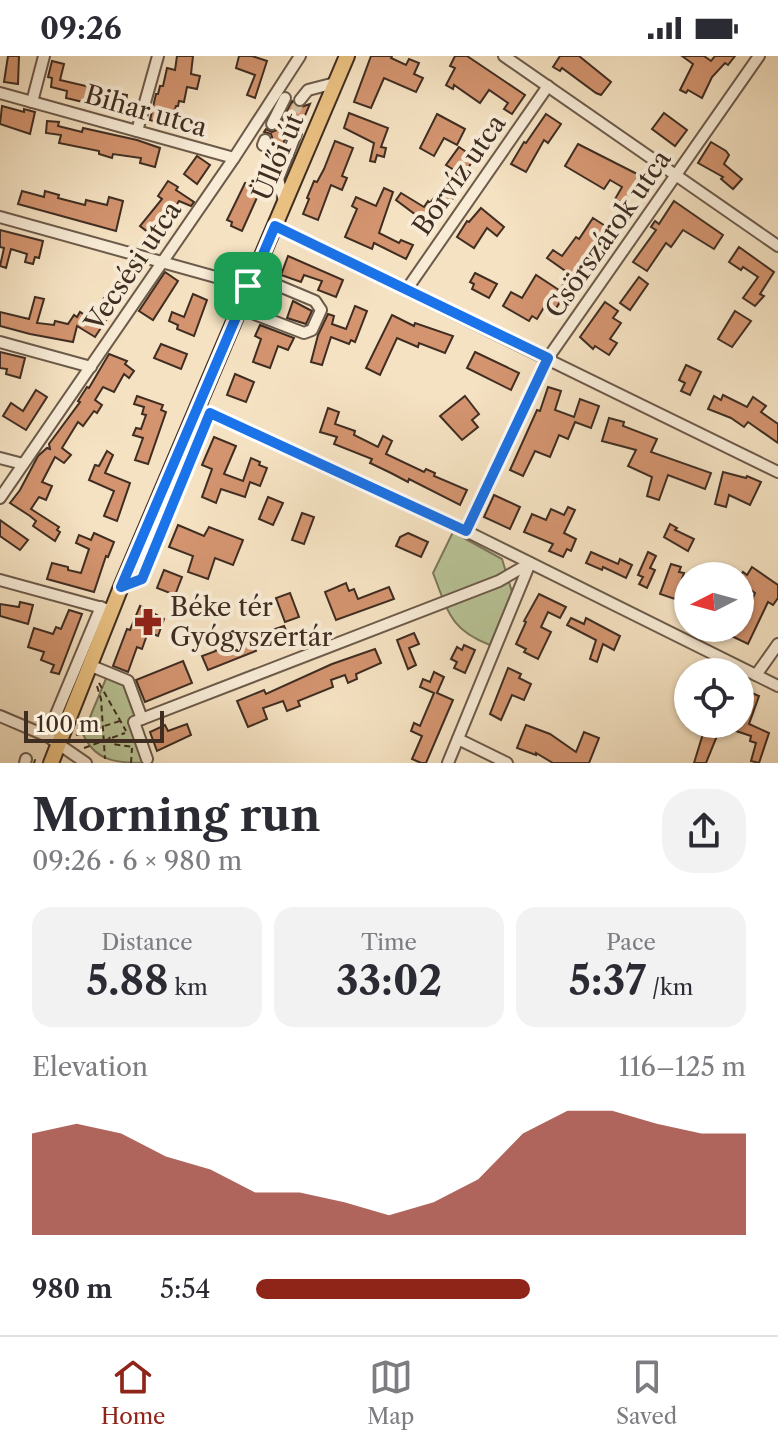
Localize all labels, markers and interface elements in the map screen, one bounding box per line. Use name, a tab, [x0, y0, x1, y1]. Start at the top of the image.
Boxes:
text: 09:26	[40, 10, 122, 47]
street label: Bihar utca	[81, 78, 211, 144]
street label: Üllői út	[245, 108, 311, 205]
street label: Borvíz utca	[406, 108, 512, 241]
street label: Csörszárok utca	[538, 144, 678, 324]
street label: Vecsési utca	[77, 195, 188, 338]
pin	[214, 252, 282, 320]
icon: arrive	[226, 264, 270, 308]
north arrow	[674, 562, 754, 642]
map controls	[674, 562, 754, 738]
place label: Béke tér Gyógyszertár	[170, 591, 332, 653]
pharmacy icon: Béke tér Gyógyszertár	[133, 607, 163, 637]
button: locate	[674, 658, 754, 738]
scale bar	[24, 707, 164, 743]
text: 100 m	[36, 711, 99, 738]
text: Morning run	[32, 788, 321, 842]
button: share	[662, 789, 746, 873]
text: 09:26 · 6 × 980 m	[32, 845, 242, 877]
text: Distance	[101, 929, 193, 956]
text: Time	[361, 929, 417, 956]
text: Pace	[606, 929, 656, 956]
text: 5.88	[86, 956, 169, 1005]
text: 33:02	[336, 956, 442, 1005]
text: 5:37	[569, 956, 646, 1005]
text: km	[169, 974, 208, 1001]
text: /km	[646, 974, 693, 1001]
text: Elevation	[32, 1051, 148, 1083]
text: 116–125 m	[619, 1051, 746, 1083]
text: 980 m	[32, 1273, 113, 1305]
text: 5:54	[160, 1273, 211, 1305]
tab: Home	[101, 1355, 165, 1430]
tab: Map	[367, 1355, 414, 1430]
tab: Saved	[616, 1355, 677, 1430]

